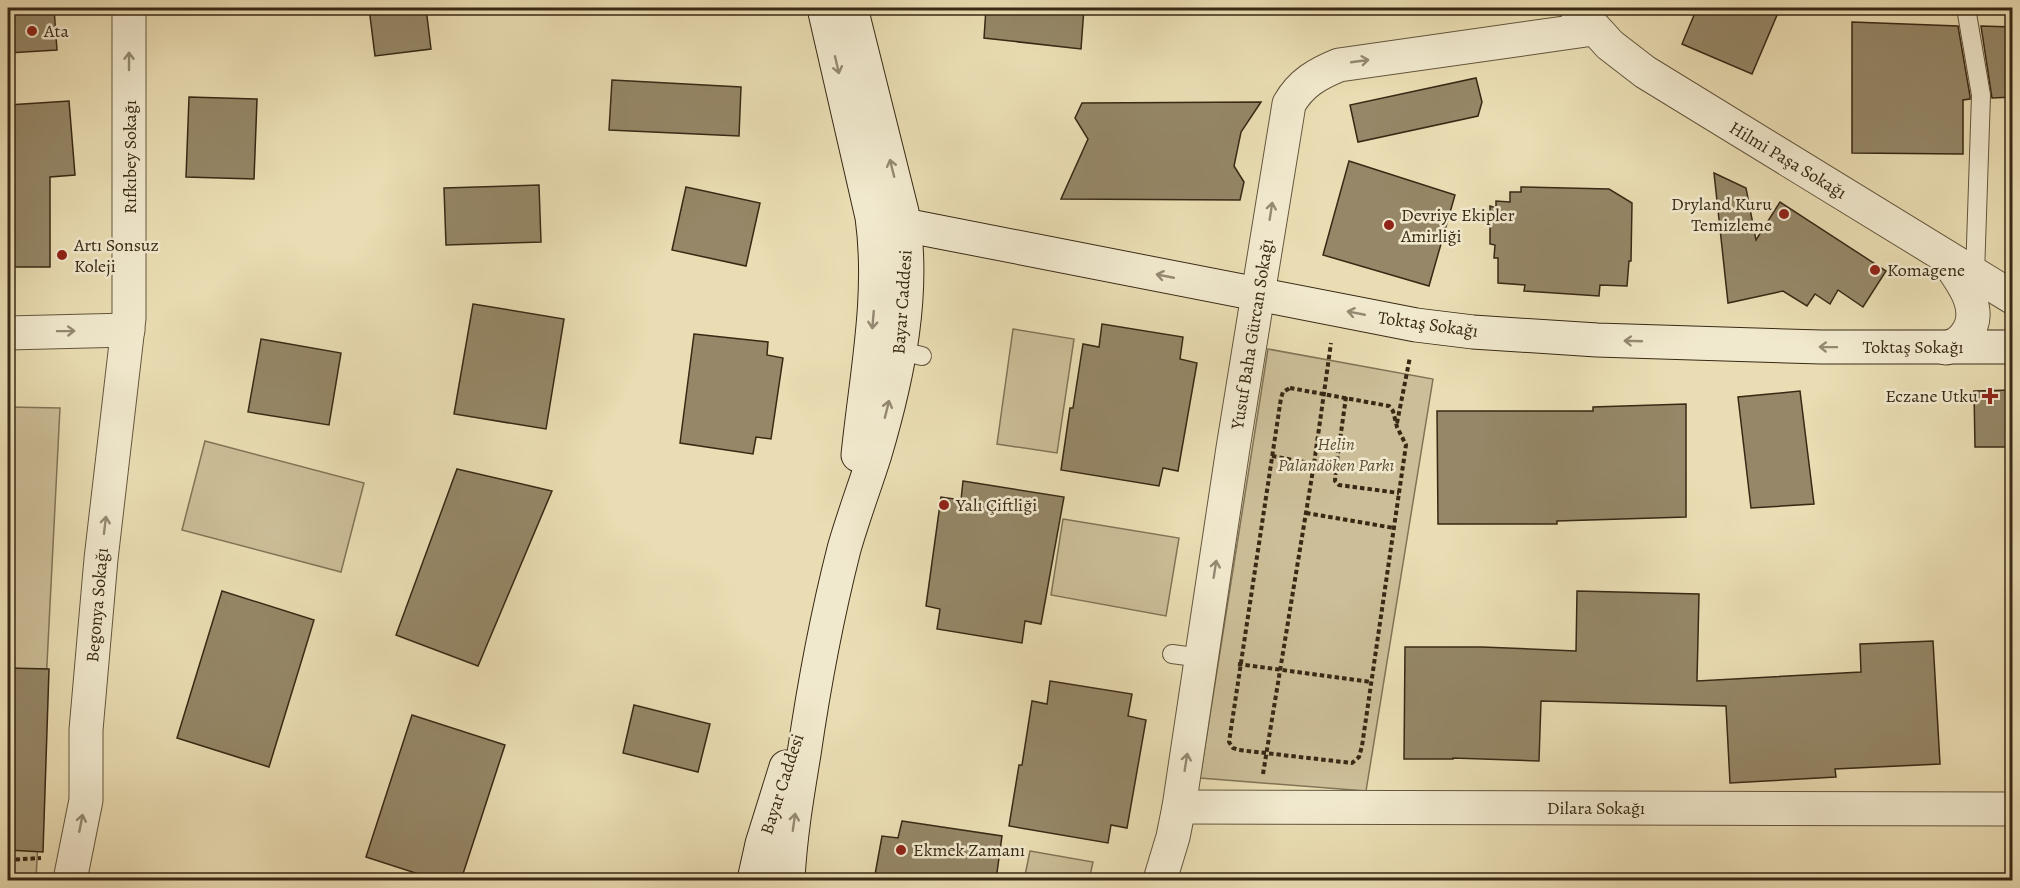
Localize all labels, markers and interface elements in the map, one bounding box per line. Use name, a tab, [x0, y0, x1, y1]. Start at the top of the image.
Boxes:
place label: Ata	[43, 19, 69, 43]
marker: Ata	[25, 24, 39, 38]
one-way arrow	[123, 52, 135, 72]
one-way arrow	[831, 55, 843, 74]
one-way arrow	[1350, 56, 1370, 67]
street label: Rıfkıbey Sokağı	[118, 100, 142, 214]
street label: Hilmi Paşa Sokağı	[1725, 116, 1851, 204]
one-way arrow	[886, 158, 898, 177]
place label: Dryland Kuru Temizleme	[1671, 192, 1772, 237]
one-way arrow	[1266, 201, 1277, 221]
place label: Devriye Ekipler Amirliği	[1400, 203, 1515, 248]
marker: Dryland Kuru Temizleme	[1777, 207, 1791, 221]
marker: Devriye Ekipler Amirliği	[1382, 218, 1396, 232]
place label: Artı Sonsuz Koleji	[73, 233, 159, 278]
street label: Yusuf Baha Gürcan Sokağı	[1225, 237, 1279, 432]
marker: Artı Sonsuz Koleji	[55, 248, 69, 262]
street label: Bayar Caddesi	[886, 249, 918, 355]
place label: Komagene	[1887, 258, 1965, 282]
marker: Komagene	[1868, 263, 1882, 277]
one-way arrow	[1155, 270, 1175, 281]
street label: Toktaş Sokağı	[1376, 305, 1480, 343]
one-way arrow	[1347, 307, 1366, 318]
one-way arrow	[867, 309, 878, 329]
one-way arrow	[55, 325, 75, 337]
street label: Toktaş Sokağı	[1863, 335, 1964, 359]
one-way arrow	[1624, 336, 1644, 347]
one-way arrow	[1819, 341, 1839, 353]
place label: Eczane Utku	[1885, 384, 1978, 408]
marker: Eczane Utku	[1983, 389, 1997, 403]
one-way arrow	[882, 400, 894, 419]
park label: Helin Palandöken Parkı	[1278, 432, 1394, 477]
place label: Yalı Çiftliği	[955, 493, 1037, 517]
marker: Yalı Çiftliği	[937, 498, 951, 512]
one-way arrow	[100, 515, 111, 535]
street label: Begonya Sokağı	[80, 547, 114, 663]
one-way arrow	[1210, 560, 1221, 580]
street label: Bayar Caddesi	[754, 730, 810, 838]
one-way arrow	[1180, 753, 1191, 772]
street label: Dilara Sokağı	[1547, 796, 1645, 820]
one-way arrow	[788, 813, 799, 833]
one-way arrow	[76, 814, 88, 833]
place label: Ekmek Zamanı	[913, 838, 1025, 862]
marker: Ekmek Zamanı	[894, 843, 908, 857]

